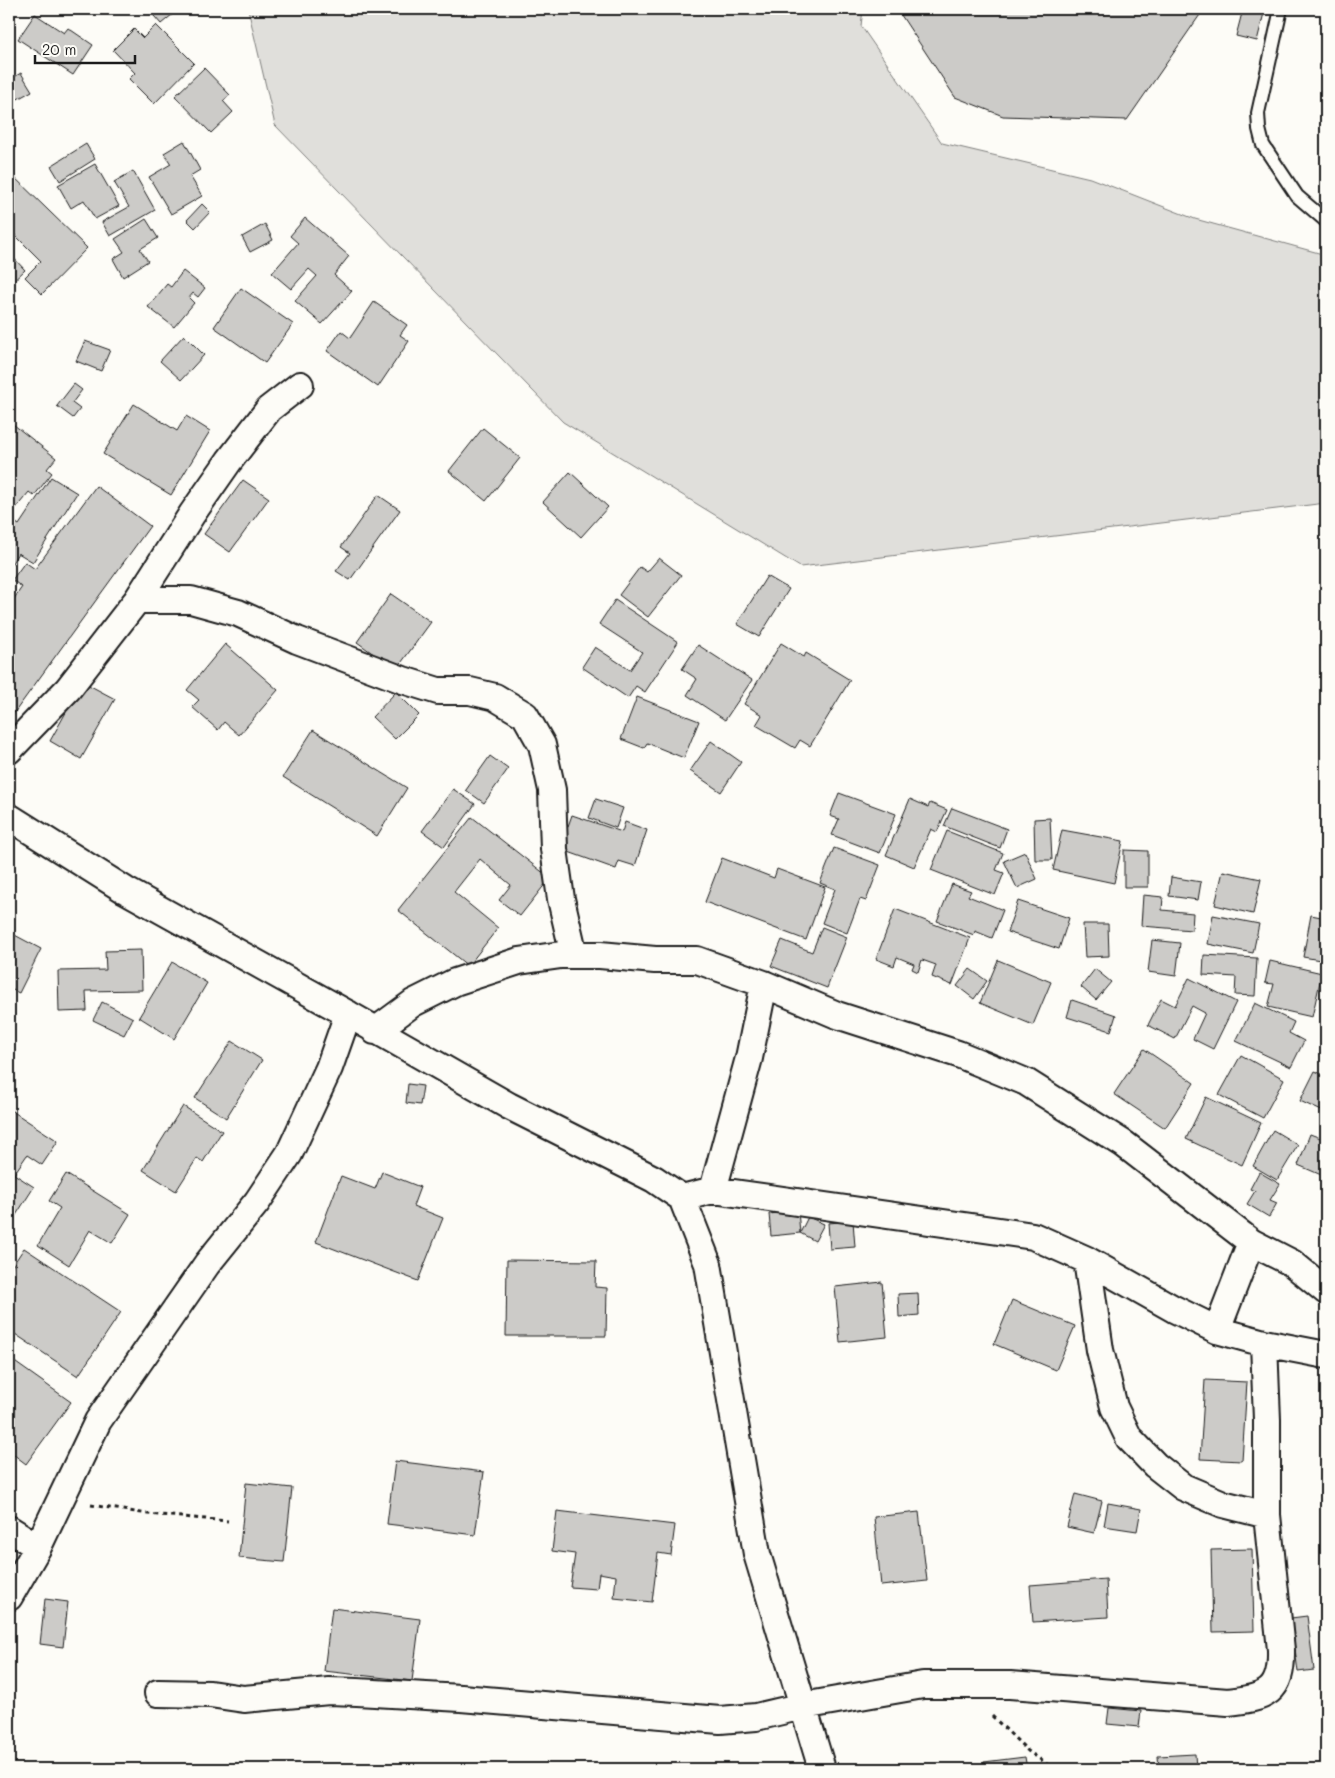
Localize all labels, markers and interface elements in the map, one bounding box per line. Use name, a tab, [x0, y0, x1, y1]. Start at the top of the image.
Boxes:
scale bar	[35, 32, 135, 64]
text: 20 m	[42, 39, 76, 59]

